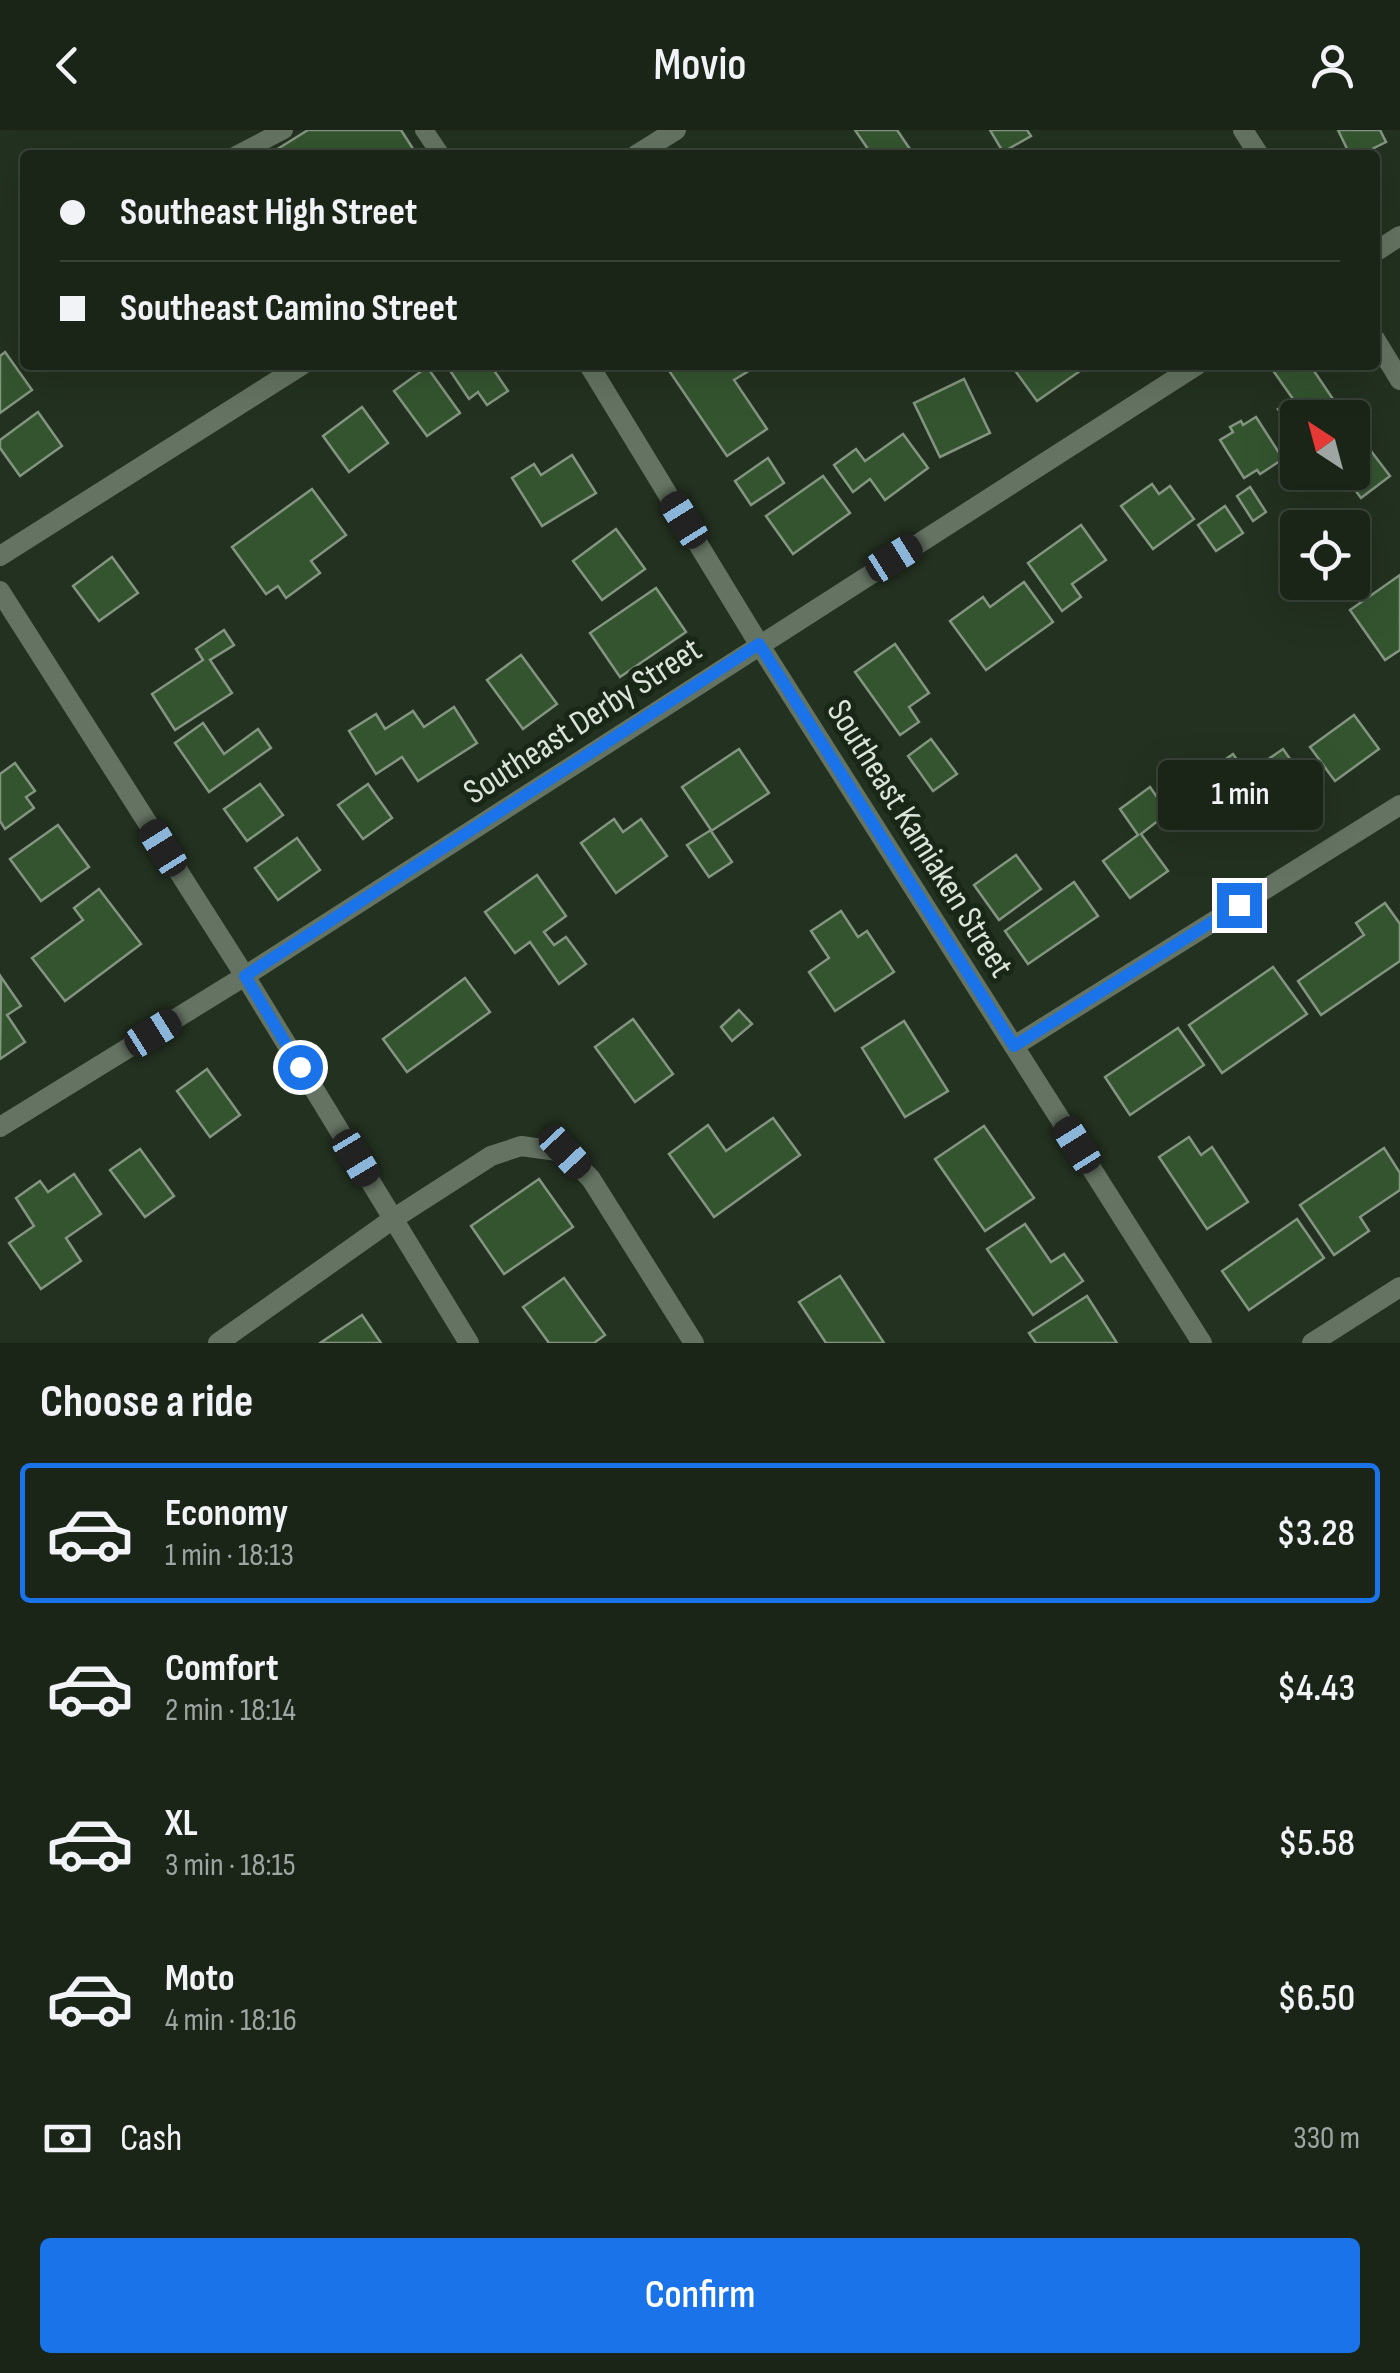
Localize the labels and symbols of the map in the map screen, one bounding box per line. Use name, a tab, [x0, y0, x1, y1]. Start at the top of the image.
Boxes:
north arrow	[1280, 400, 1370, 490]
car	[655, 487, 713, 553]
car	[861, 529, 927, 587]
street label: Southeast Derby Street	[456, 628, 710, 814]
street label: Southeast Kamiaken Street	[817, 692, 1022, 985]
callout: 1 min	[1156, 760, 1322, 830]
car	[134, 815, 192, 881]
route end	[1217, 883, 1262, 928]
car	[120, 1004, 186, 1062]
route start	[278, 1045, 323, 1090]
car	[1048, 1112, 1106, 1178]
car	[534, 1120, 596, 1184]
car	[328, 1125, 384, 1191]

